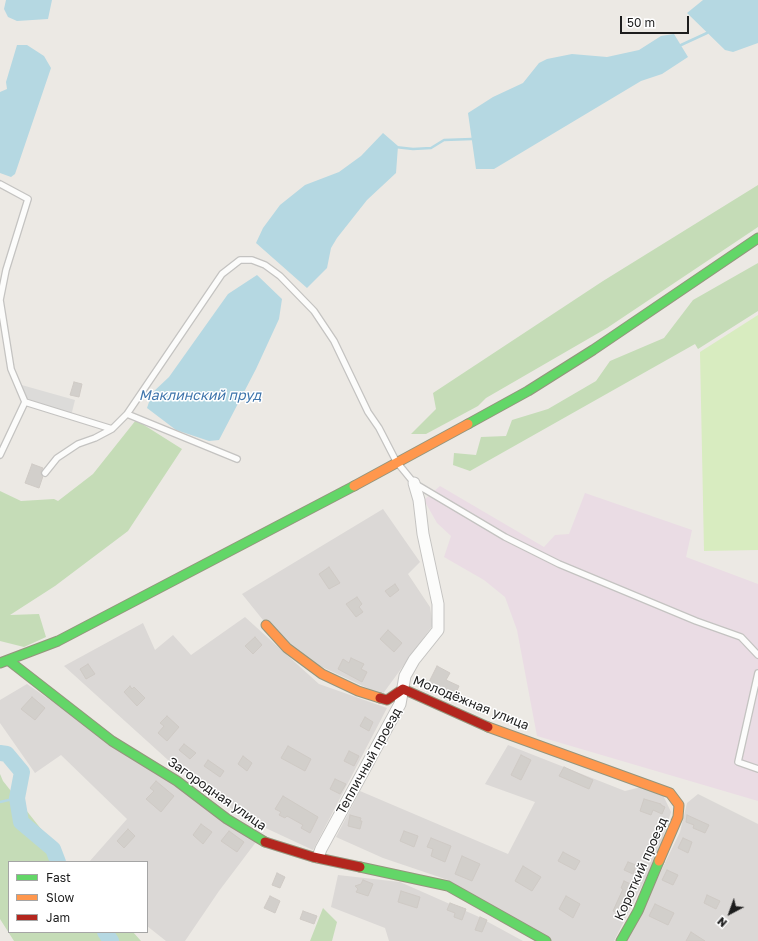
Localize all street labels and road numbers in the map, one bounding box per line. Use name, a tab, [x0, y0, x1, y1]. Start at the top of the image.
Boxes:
street label: Молодёжная улица	[411, 673, 531, 733]
street label: Тепличный проезд	[333, 705, 405, 817]
street label: Загородная улица	[165, 754, 269, 834]
street label: Короткий проезд	[611, 815, 671, 923]

